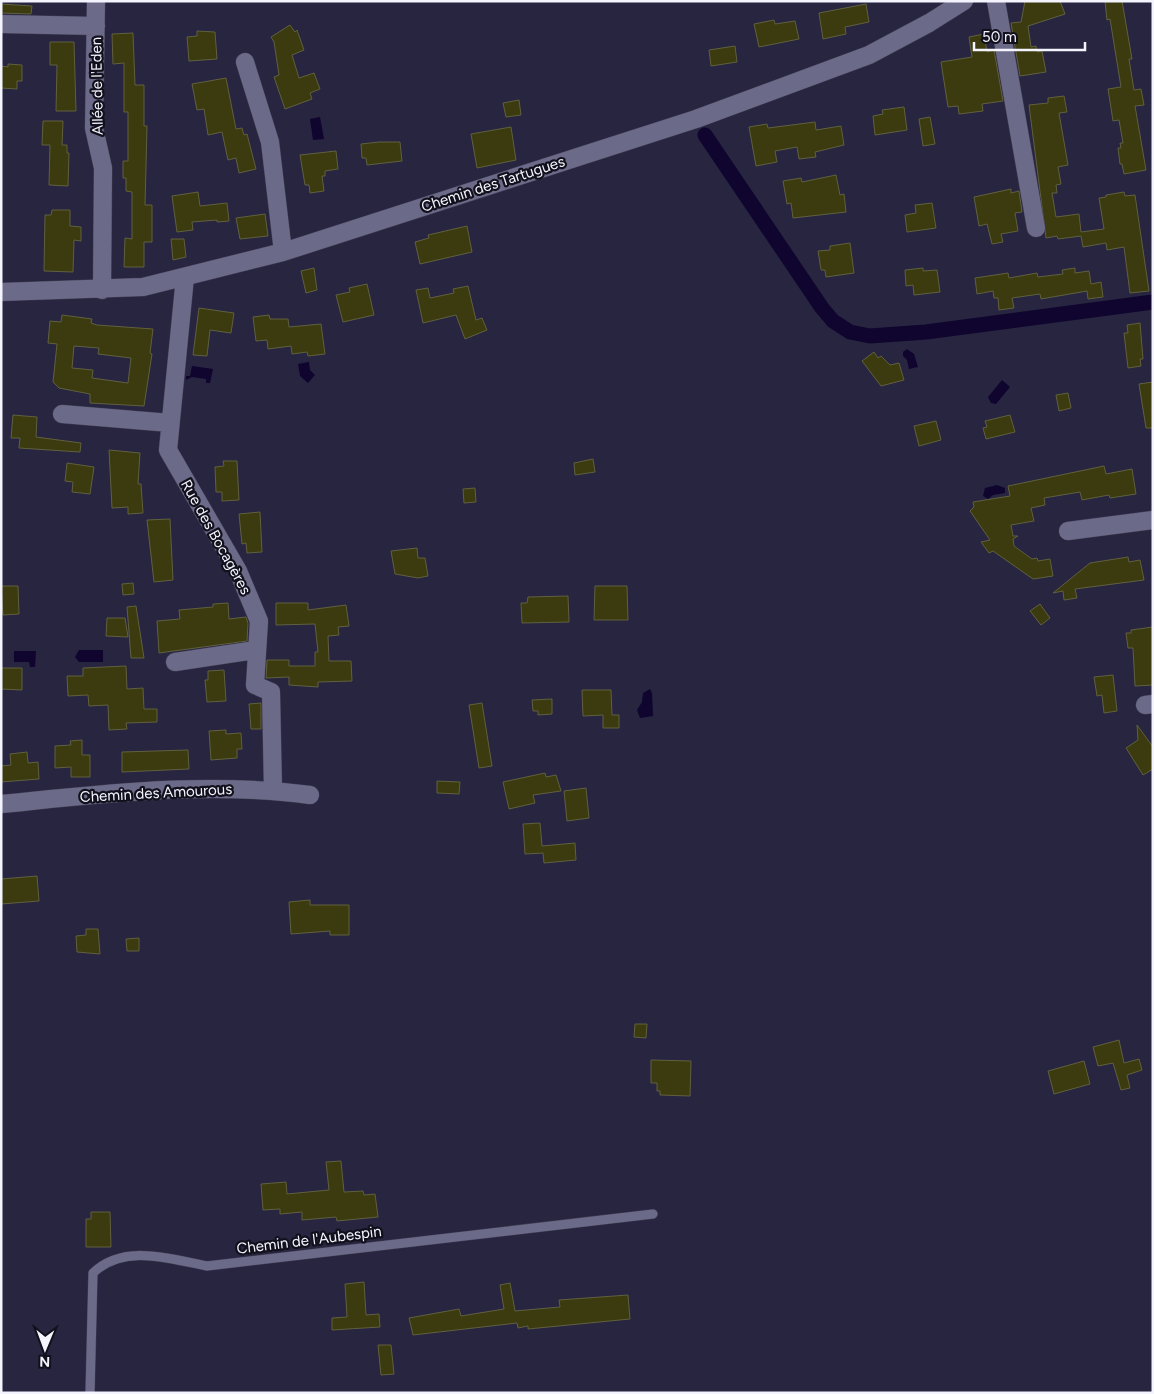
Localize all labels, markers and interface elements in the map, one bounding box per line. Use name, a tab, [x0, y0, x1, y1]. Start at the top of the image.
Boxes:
scale bar	[974, 20, 1085, 52]
text: 50 m	[982, 28, 1017, 46]
street label: Allée de l'Eden	[87, 37, 107, 135]
street label: Chemin des Tartugues	[419, 152, 567, 216]
street label: Rue des Bocagères	[177, 477, 255, 597]
street label: Chemin des Amourous	[79, 780, 233, 806]
street label: Chemin de l'Aubespin	[235, 1222, 383, 1258]
north arrow	[20, 1324, 70, 1374]
text: N	[39, 1353, 50, 1370]

